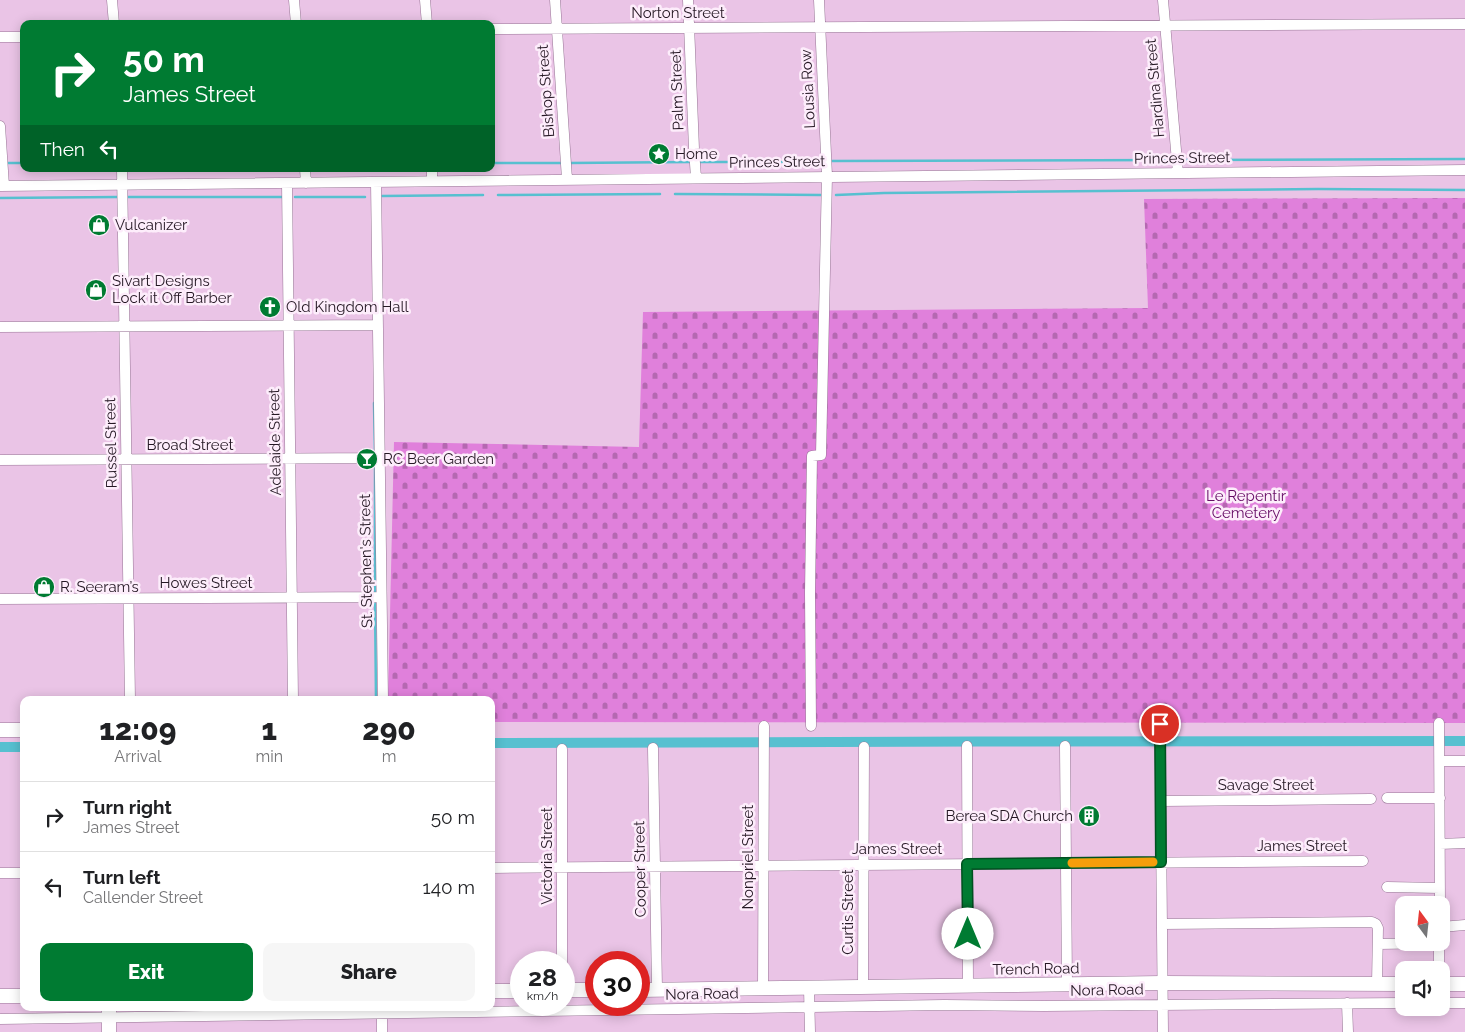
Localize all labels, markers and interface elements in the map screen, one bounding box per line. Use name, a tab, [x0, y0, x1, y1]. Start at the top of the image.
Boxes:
street label: Norton Street	[631, 4, 725, 22]
street label: Hardina Street	[1142, 38, 1168, 138]
text: 50 m	[123, 39, 205, 80]
icon: right	[40, 40, 105, 105]
street label: Bishop Street	[534, 44, 558, 138]
street label: Palm Street	[667, 49, 687, 131]
street label: Lousia Row	[797, 49, 819, 129]
text: James Street	[123, 81, 256, 107]
icon: left	[95, 135, 123, 163]
text: Then	[40, 138, 85, 160]
place icon: Home	[647, 142, 671, 166]
place label: Home	[675, 145, 718, 163]
street label: Princes Street	[1134, 148, 1230, 168]
street label: Princes Street	[729, 152, 825, 172]
shop icon: Vulcanizer	[87, 213, 111, 237]
place label: Vulcanizer	[115, 216, 188, 234]
place label: Sivart Designs Lock it Off Barber	[112, 272, 233, 307]
shop icon: Sivart Designs Lock it Off Barber	[84, 278, 108, 302]
church icon: Old Kingdom Hall	[258, 295, 282, 319]
place label: Old Kingdom Hall	[286, 298, 410, 316]
street label: Adelaide Street	[265, 388, 285, 496]
street label: Russel Street	[101, 397, 121, 489]
street label: Broad Street	[147, 436, 233, 454]
bar icon: RC Beer Garden	[355, 447, 379, 471]
place label: RC Beer Garden	[383, 450, 494, 468]
park label: Le Repentir Cemetery	[1206, 487, 1287, 522]
street label: St. Stephen's Street	[356, 494, 376, 628]
street label: Howes Street	[160, 574, 252, 592]
shop icon: R. Seeram’s	[32, 575, 56, 599]
place label: R. Seeram’s	[60, 578, 139, 596]
pin	[1139, 703, 1181, 745]
icon: arrive	[1146, 710, 1174, 738]
text: 12:09	[99, 712, 176, 747]
text: 1	[262, 712, 277, 747]
text: 290	[362, 712, 416, 747]
text: Arrival	[114, 747, 161, 766]
text: min	[256, 747, 283, 766]
text: m	[382, 747, 396, 766]
street label: Savage Street	[1218, 776, 1314, 794]
text: Turn right	[83, 796, 172, 818]
icon: right	[40, 803, 68, 831]
building icon: Berea SDA Church	[1077, 804, 1101, 828]
street label: Nonpriel Street	[739, 805, 757, 909]
text: 50 m	[431, 806, 475, 828]
street label: Victoria Street	[538, 807, 556, 905]
place label: Berea SDA Church	[945, 807, 1073, 825]
text: James Street	[83, 818, 180, 837]
street label: Cooper Street	[630, 821, 650, 917]
street label: James Street	[1257, 837, 1347, 855]
street label: James Street	[852, 840, 942, 858]
text: Turn left	[83, 866, 160, 888]
street label: Curtis Street	[839, 869, 857, 955]
icon: left	[40, 873, 68, 901]
text: 140 m	[423, 876, 475, 898]
text: Callender Street	[83, 888, 203, 907]
north arrow	[1395, 896, 1450, 951]
map controls	[1395, 896, 1450, 1016]
position arrow	[941, 907, 993, 959]
button: Exit	[40, 943, 253, 1001]
button: Share	[263, 943, 475, 1001]
speed limit sign: 30	[585, 951, 650, 1016]
street label: Trench Road	[992, 959, 1080, 979]
button: sound	[1395, 961, 1450, 1016]
text: 28	[528, 962, 557, 992]
street label: Nora Road	[1070, 980, 1144, 1000]
street label: Nora Road	[665, 984, 739, 1004]
text: km/h	[527, 989, 558, 1003]

